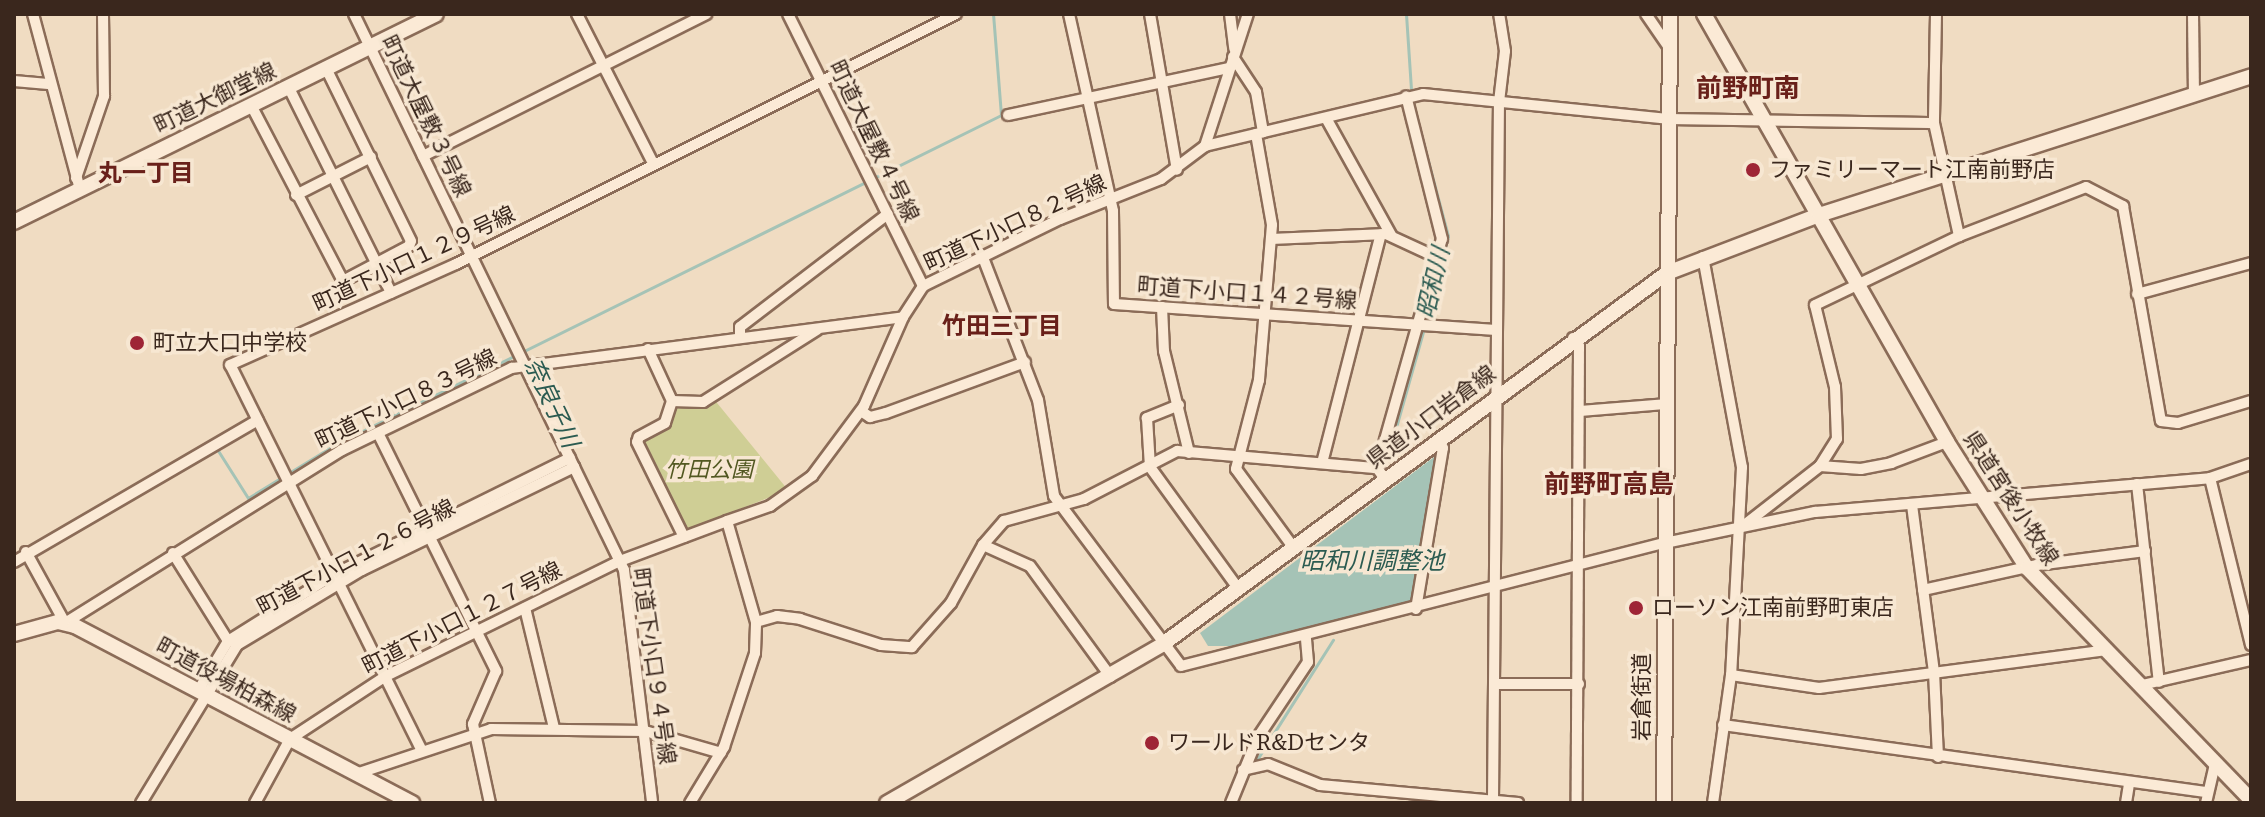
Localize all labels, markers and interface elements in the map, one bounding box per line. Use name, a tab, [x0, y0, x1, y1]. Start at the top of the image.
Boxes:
street label: 町道大屋敷３号線	[376, 31, 476, 201]
street label: 町道大屋敷４号線	[824, 56, 924, 226]
street label: 町道大御堂線	[150, 57, 280, 139]
district label: 前野町南	[1696, 73, 1800, 105]
place label: ファミリーマート江南前野店	[1769, 157, 2055, 183]
district label: 丸一丁目	[98, 160, 194, 188]
marker: ファミリーマート江南前野店	[1744, 161, 1762, 179]
street label: 町道下小口８２号線	[920, 169, 1110, 277]
street label: 町道下小口１２９号線	[309, 201, 519, 317]
water label: 昭和川	[1412, 245, 1456, 321]
street label: 町道下小口１４２号線	[1136, 272, 1358, 314]
district label: 竹田三丁目	[942, 313, 1062, 341]
place label: 町立大口中学校	[153, 330, 307, 356]
marker: 町立大口中学校	[128, 334, 146, 352]
street label: 町道下小口８３号線	[311, 344, 501, 454]
water label: 奈良子川	[518, 353, 584, 453]
street label: 県道小口岩倉線	[1362, 360, 1500, 474]
street label: 県道宮後小牧線	[1958, 426, 2064, 570]
park label: 竹田公園	[665, 457, 753, 483]
district label: 前野町高島	[1544, 469, 1674, 501]
street label: 町道下小口１２６号線	[253, 494, 459, 620]
water label: 昭和川調整池	[1300, 548, 1444, 576]
street label: 町道下小口１２７号線	[358, 556, 566, 680]
street label: 町道下小口９４号線	[627, 566, 681, 766]
place label: ローソン江南前野町東店	[1652, 595, 1894, 621]
marker: ローソン江南前野町東店	[1627, 599, 1645, 617]
street label: 町道役場柏森線	[152, 632, 300, 728]
street label: 岩倉街道	[1629, 653, 1655, 741]
place label: ワールドR&Dセンタ	[1168, 730, 1370, 756]
marker: ワールドR&Dセンタ	[1143, 734, 1161, 752]

